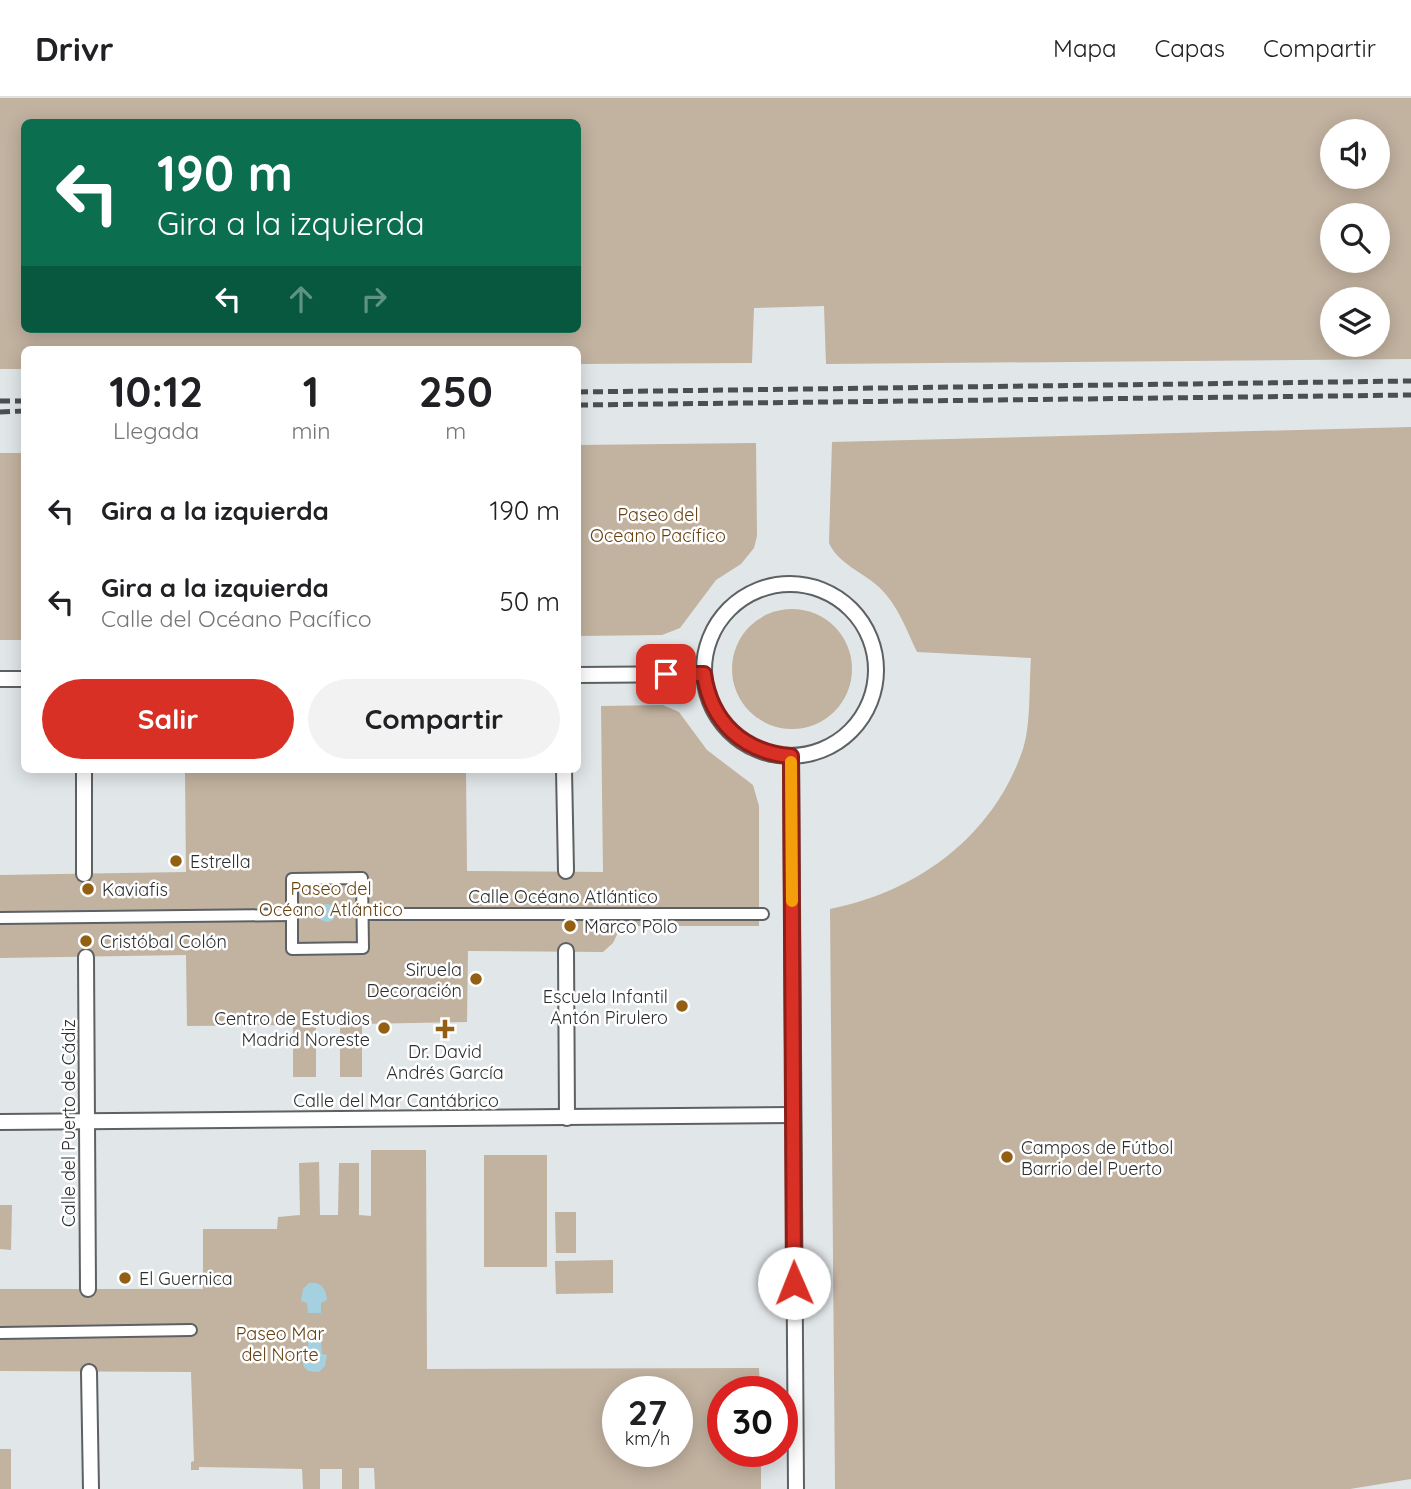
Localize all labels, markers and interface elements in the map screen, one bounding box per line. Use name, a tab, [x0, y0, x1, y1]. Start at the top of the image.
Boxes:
text: Drivr	[35, 28, 114, 69]
text: Mapa	[1053, 33, 1117, 63]
text: Capas	[1155, 33, 1225, 63]
text: Compartir	[1263, 33, 1376, 63]
map controls	[1320, 119, 1390, 357]
button: sound	[1320, 119, 1390, 189]
text: 190 m	[157, 142, 293, 203]
icon: left	[42, 147, 133, 238]
text: Gira a la izquierda	[157, 203, 425, 243]
button: search	[1320, 203, 1390, 273]
icon: left	[209, 280, 247, 318]
icon: ahead	[282, 280, 320, 318]
icon: right	[355, 280, 393, 318]
button: layers	[1320, 287, 1390, 357]
text: 10:12	[109, 365, 203, 418]
text: 1	[303, 365, 319, 418]
text: 250	[419, 365, 493, 418]
text: Llegada	[113, 416, 199, 445]
text: min	[291, 416, 331, 445]
text: m	[445, 416, 466, 445]
icon: left	[42, 492, 80, 530]
text: Gira a la izquierda	[101, 494, 329, 527]
text: 190 m	[490, 494, 560, 527]
park label: Paseo del Oceano Pacífico	[590, 503, 726, 547]
text: Gira a la izquierda	[101, 571, 329, 604]
icon: left	[42, 583, 80, 621]
text: 50 m	[500, 585, 560, 618]
text: Calle del Océano Pacífico	[101, 604, 372, 633]
pin	[636, 644, 696, 704]
icon: arrive	[647, 655, 685, 693]
button: Salir	[42, 679, 294, 759]
button: Compartir	[308, 679, 560, 759]
place label: Estrella	[190, 850, 251, 873]
marker: Estrella	[168, 853, 184, 869]
park label: Paseo del Océano Atlántico	[259, 877, 403, 921]
place label: Kaviafis	[102, 878, 168, 901]
marker: Kaviafis	[80, 881, 96, 897]
street label: Calle Océano Atlántico	[468, 885, 658, 908]
place label: Marco Polo	[584, 915, 678, 938]
marker: Marco Polo	[562, 918, 578, 934]
place label: Cristóbal Colón	[100, 930, 227, 953]
marker: Cristóbal Colón	[78, 933, 94, 949]
place label: Siruela Decoración	[366, 958, 462, 1002]
marker: Siruela Decoración	[468, 971, 484, 987]
place label: Escuela Infantil Antón Pirulero	[543, 985, 668, 1029]
marker: Escuela Infantil Antón Pirulero	[674, 998, 690, 1014]
place label: Centro de Estudios Madrid Noreste	[214, 1007, 370, 1051]
street label: Calle del Puerto de Cádiz	[57, 1019, 80, 1227]
marker: Centro de Estudios Madrid Noreste	[376, 1020, 392, 1036]
marker: Dr. David Andrés García	[437, 1021, 453, 1037]
place label: Dr. David Andrés García	[386, 1040, 504, 1084]
street label: Calle del Mar Cantábrico	[293, 1089, 499, 1112]
place label: Campos de Fútbol Barrio del Puerto	[1021, 1136, 1173, 1180]
marker: Campos de Fútbol Barrio del Puerto	[999, 1149, 1015, 1165]
position arrow	[757, 1246, 831, 1320]
place label: El Guernica	[139, 1267, 233, 1290]
marker: El Guernica	[117, 1270, 133, 1286]
park label: Paseo Mar del Norte	[236, 1322, 324, 1366]
speed limit sign: 30	[707, 1376, 798, 1467]
text: 27	[628, 1390, 667, 1434]
text: km/h	[625, 1427, 670, 1450]

